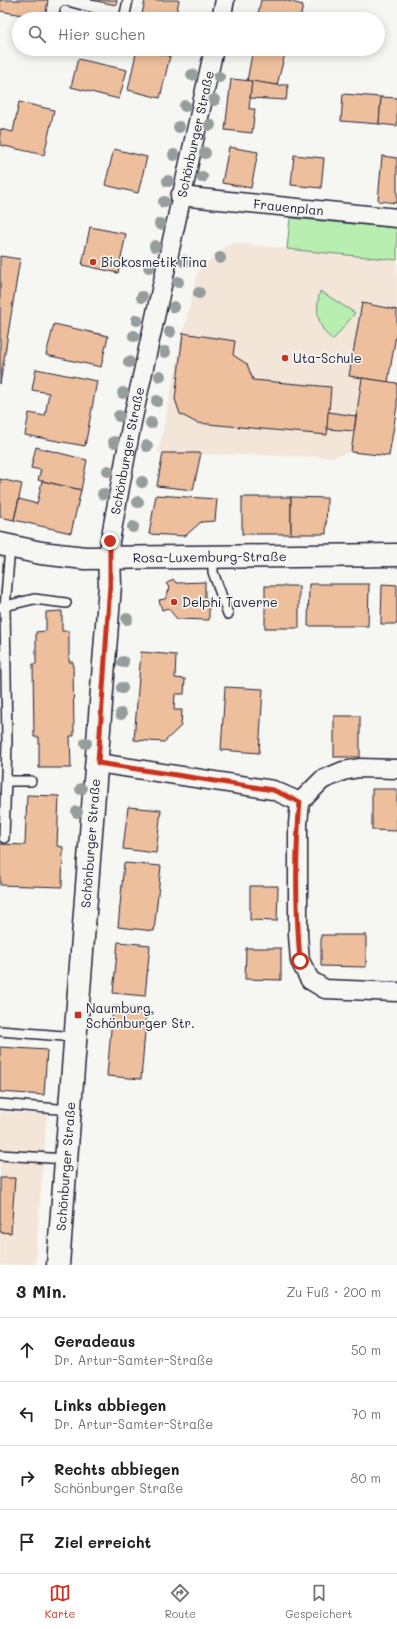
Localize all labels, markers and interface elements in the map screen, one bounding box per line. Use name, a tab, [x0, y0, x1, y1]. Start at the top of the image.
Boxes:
search box	[12, 12, 385, 56]
icon: search	[26, 23, 48, 45]
text: Hier suchen	[58, 24, 145, 44]
street label: Schönburger Straße	[173, 69, 217, 199]
street label: Frauenplan	[252, 194, 325, 219]
place label: Biokosmetik Tina	[101, 253, 207, 270]
marker: Biokosmetik Tina	[88, 257, 98, 267]
place label: Uta-Schule	[293, 349, 362, 366]
marker: Uta-Schule	[280, 353, 290, 363]
street label: Schönburger Straße	[106, 385, 147, 516]
route end	[101, 532, 119, 550]
street label: Rosa-Luxemburg-Straße	[133, 547, 287, 566]
place label: Delphi Taverne	[182, 593, 278, 610]
marker: Delphi Taverne	[169, 597, 179, 607]
street label: Schönburger Straße	[76, 778, 103, 908]
route start	[291, 952, 309, 970]
place label: Naumburg, Schönburger Str.	[86, 999, 195, 1031]
marker: Naumburg, Schönburger Str.	[73, 1010, 83, 1020]
street label: Schönburger Straße	[52, 1101, 78, 1231]
text: 3 Min.	[16, 1280, 67, 1302]
text: Zu Fuß · 200 m	[287, 1283, 381, 1300]
text: Geradeaus	[54, 1331, 135, 1351]
icon: ahead	[16, 1339, 38, 1361]
text: 50 m	[351, 1341, 381, 1358]
text: Dr. Artur-Samter-Straße	[54, 1351, 213, 1368]
text: Links abbiegen	[54, 1395, 166, 1415]
icon: left	[16, 1403, 38, 1425]
text: 70 m	[351, 1405, 381, 1422]
text: Dr. Artur-Samter-Straße	[54, 1415, 213, 1432]
text: Rechts abbiegen	[54, 1459, 179, 1479]
icon: right	[16, 1467, 38, 1489]
text: 80 m	[351, 1469, 381, 1486]
text: Schönburger Straße	[54, 1479, 183, 1496]
icon: arrive	[16, 1531, 38, 1553]
text: Ziel erreicht	[54, 1532, 151, 1552]
tab: Karte	[45, 1582, 75, 1621]
tab: Route	[165, 1582, 196, 1621]
tab: Gespeichert	[285, 1582, 352, 1621]

